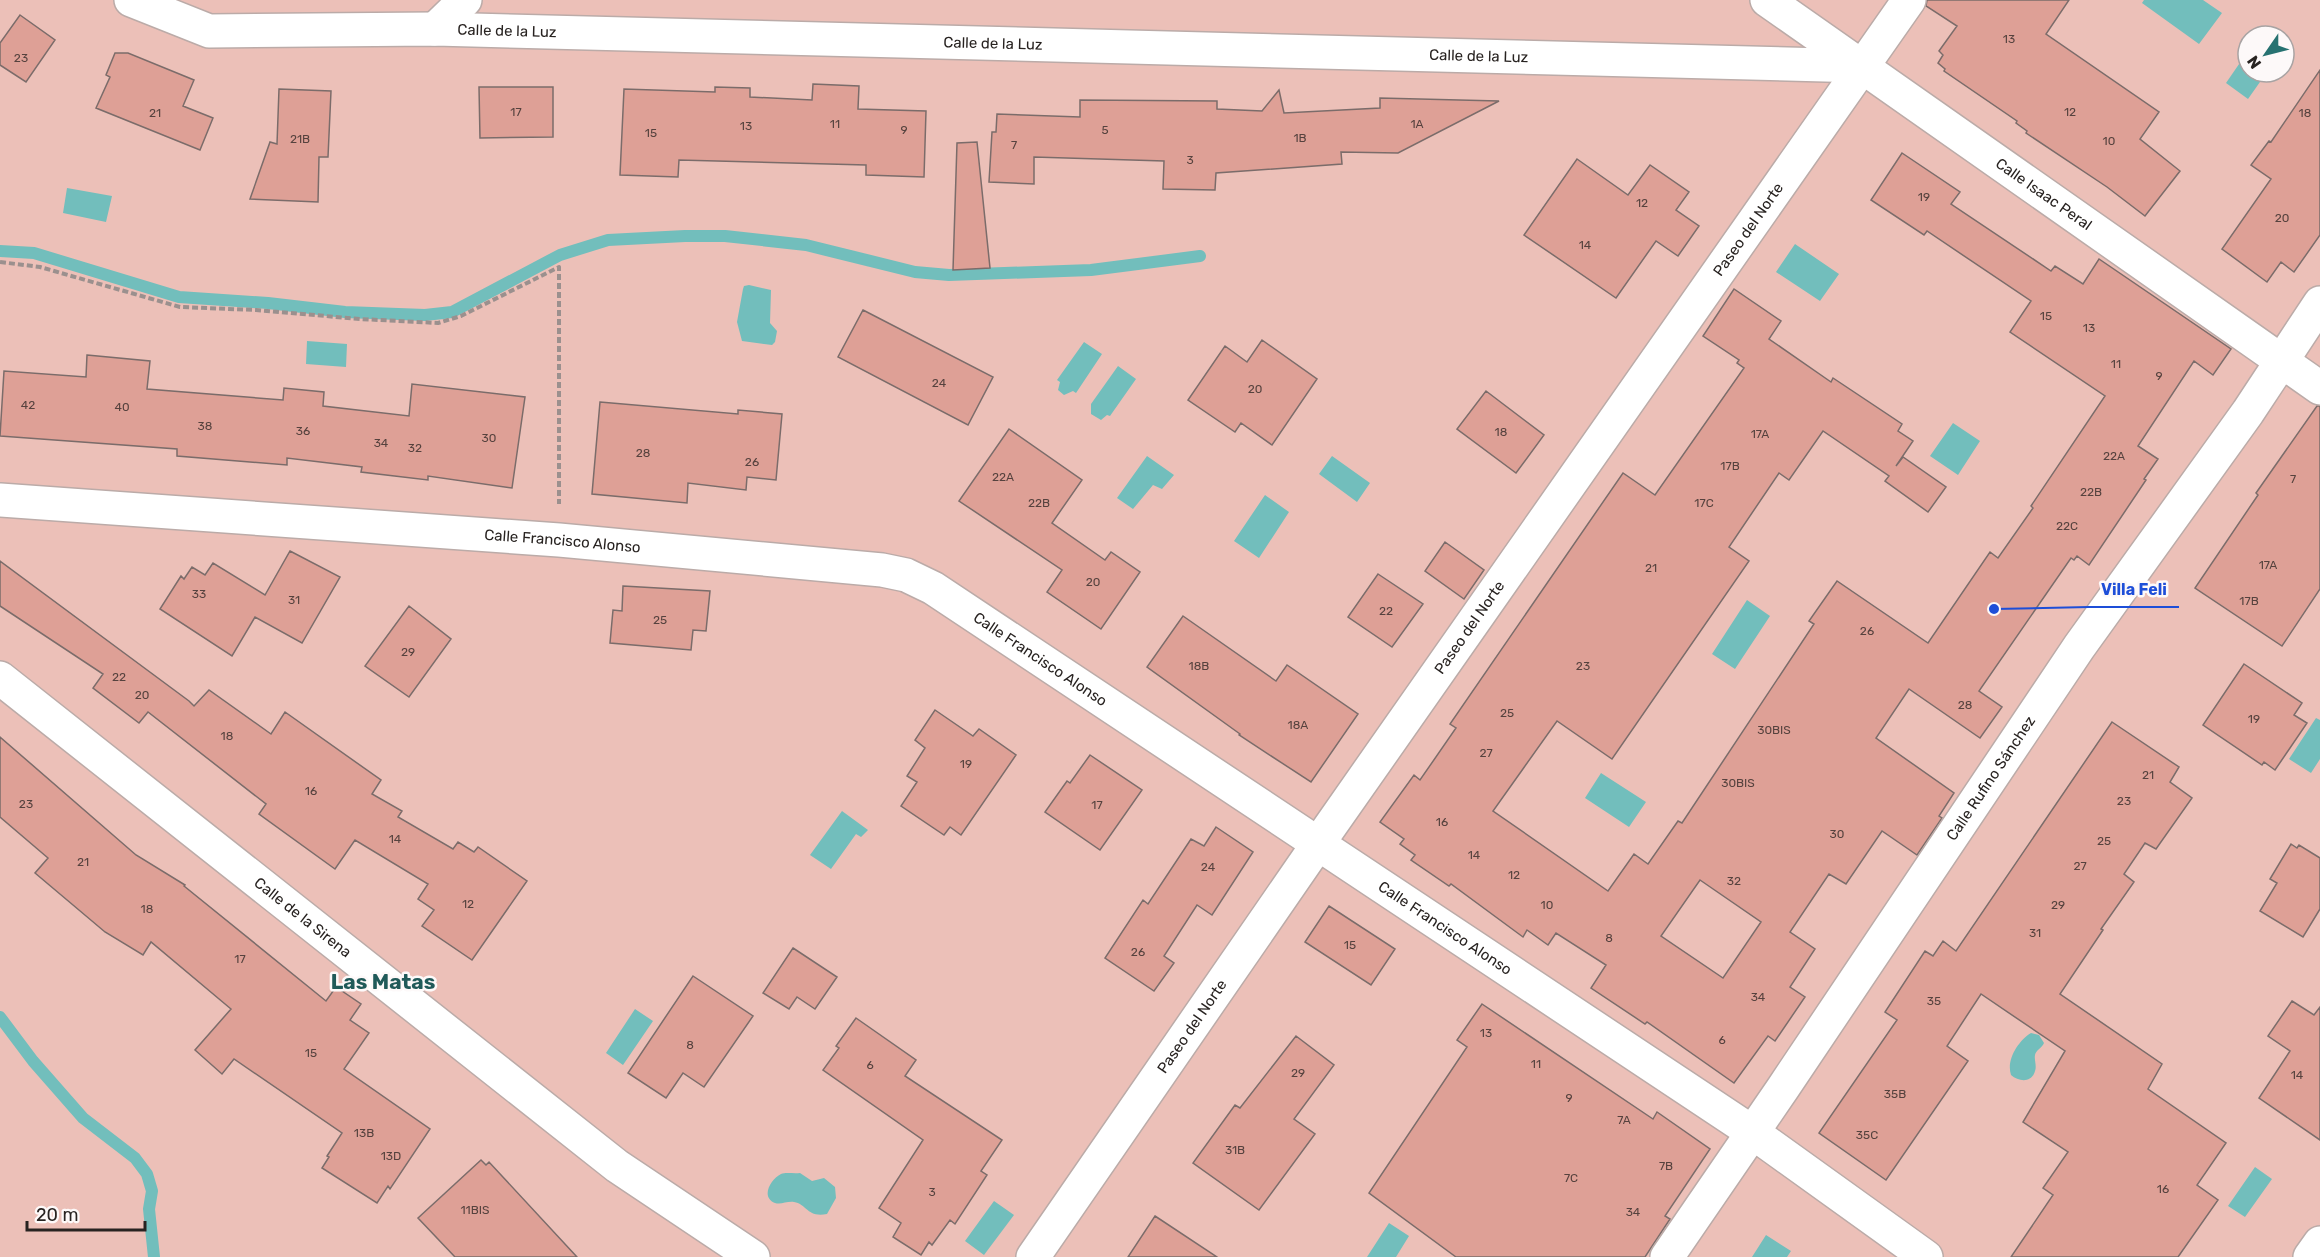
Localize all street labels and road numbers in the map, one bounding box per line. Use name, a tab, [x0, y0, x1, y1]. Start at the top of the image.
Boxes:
street label: Calle de la Luz	[457, 21, 557, 41]
street label: Calle de la Luz	[943, 33, 1043, 54]
street label: Calle de la Luz	[1429, 46, 1529, 66]
street label: Calle Isaac Peral	[1992, 154, 2095, 234]
street label: Paseo del Norte	[1709, 179, 1787, 280]
street label: Calle Francisco Alonso	[484, 526, 641, 557]
street label: Paseo del Norte	[1431, 577, 1508, 678]
street label: Calle Francisco Alonso	[970, 608, 1110, 710]
street label: Calle Rufino Sánchez	[1943, 712, 2039, 844]
street label: Calle de la Sirena	[251, 874, 355, 961]
street label: Calle Francisco Alonso	[1375, 877, 1515, 979]
street label: Paseo del Norte	[1153, 976, 1231, 1077]

